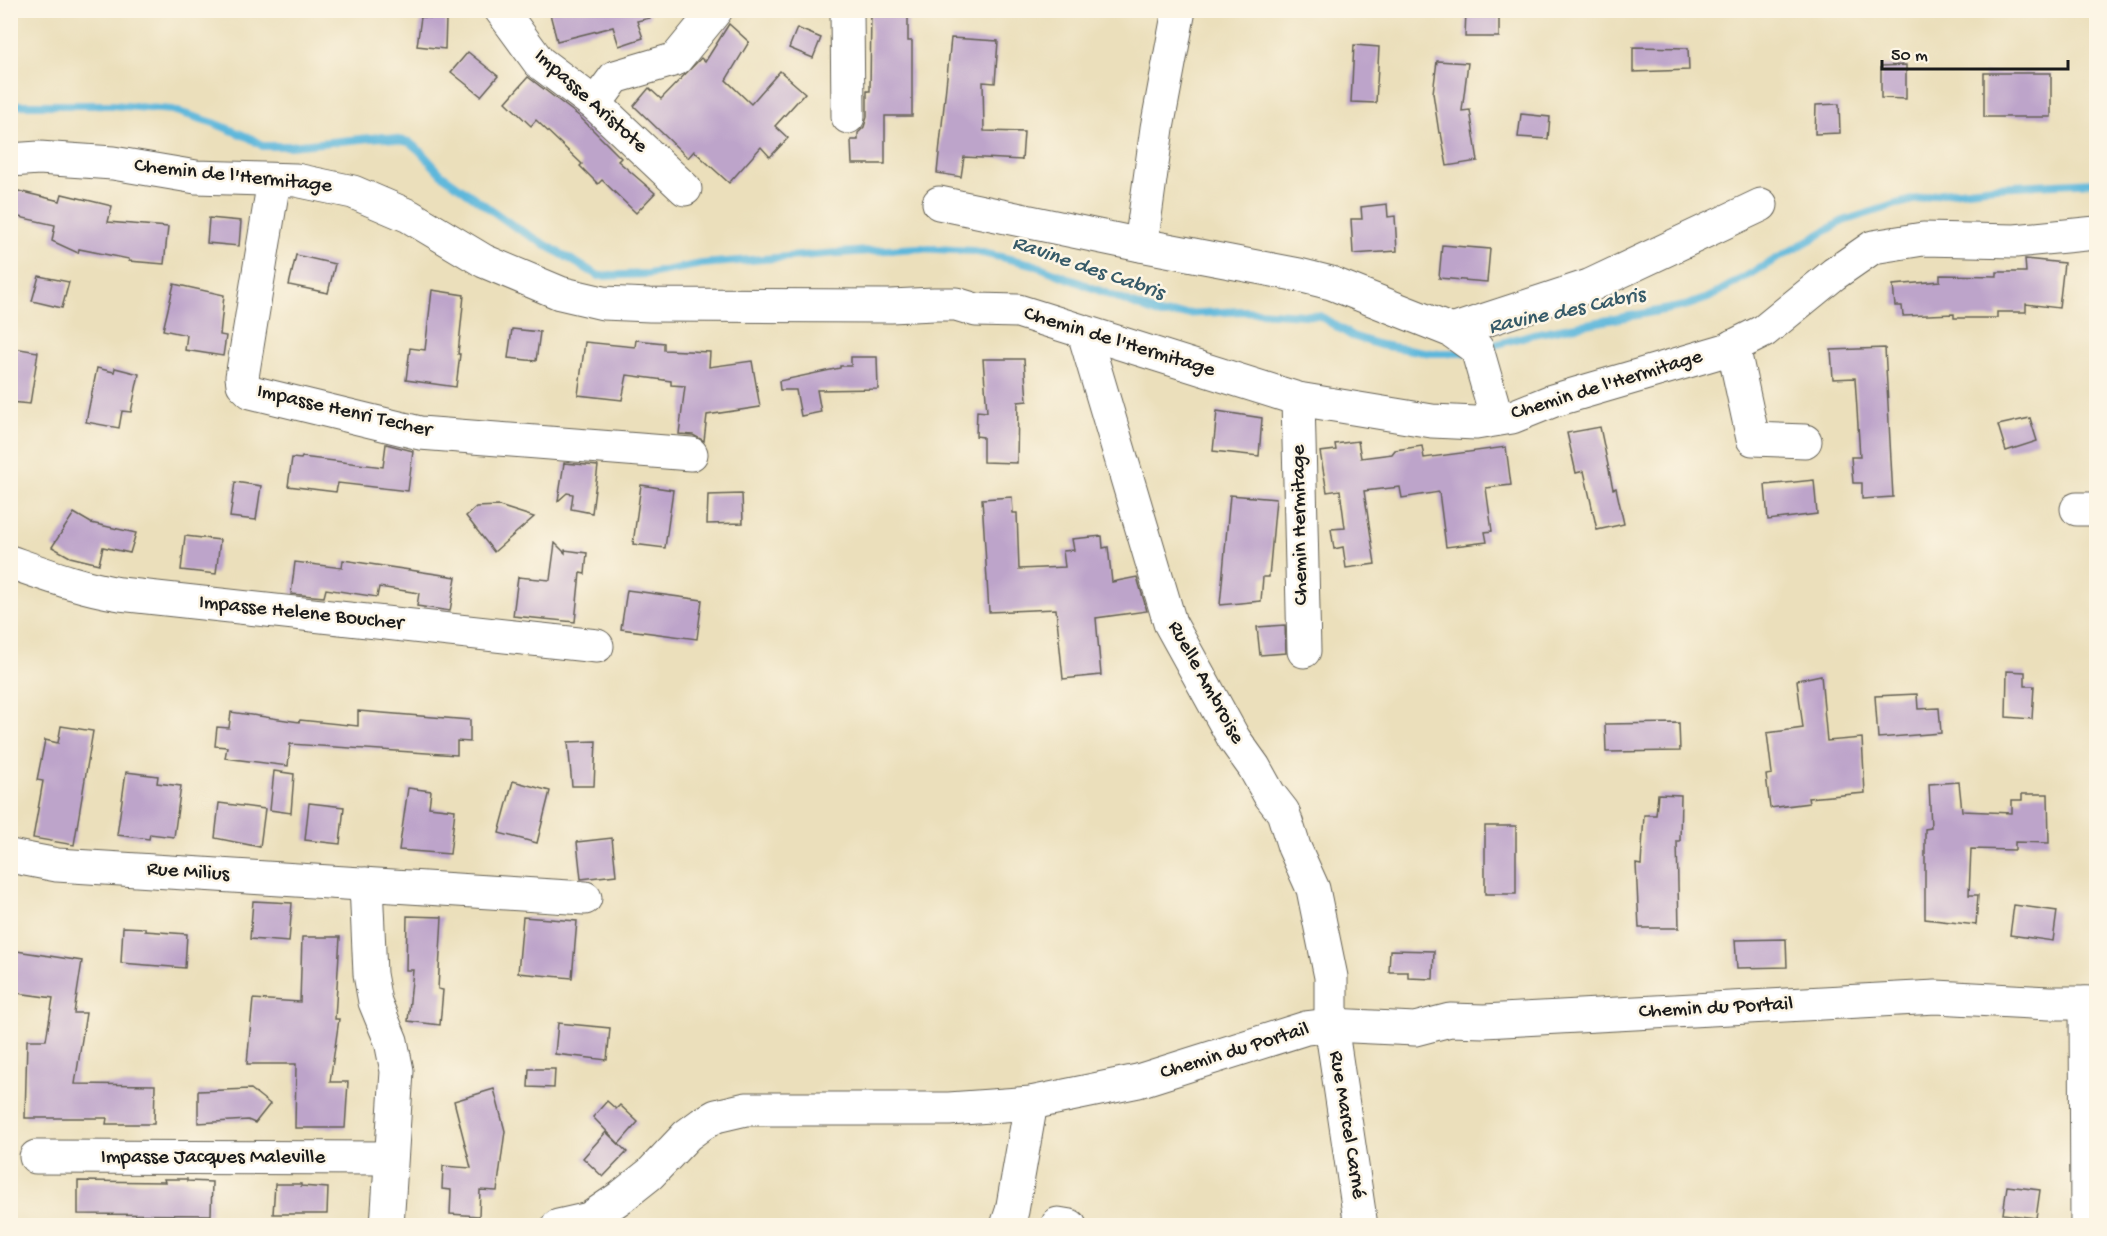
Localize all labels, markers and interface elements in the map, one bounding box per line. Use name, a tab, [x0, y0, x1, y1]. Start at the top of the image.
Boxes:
scale bar	[1882, 33, 2068, 71]
street label: Impasse Aristote	[528, 44, 653, 160]
text: 50 m	[1891, 46, 1928, 67]
street label: Chemin de l'Hermitage	[133, 154, 334, 200]
water label: Ravine des Cabris	[1009, 231, 1169, 308]
water label: Ravine des Cabris	[1486, 282, 1649, 341]
street label: Chemin de l'Hermitage	[1020, 302, 1219, 384]
street label: Chemin de l'Hermitage	[1508, 345, 1707, 427]
street label: Impasse Henri Techer	[254, 380, 435, 445]
street label: Chemin Hermitage	[1287, 443, 1315, 606]
street label: Impasse Helene Boucher	[198, 591, 406, 637]
street label: Ruelle Ambroise	[1161, 617, 1250, 750]
street label: Rue Milius	[146, 858, 231, 888]
street label: Chemin du Portail	[1638, 992, 1794, 1026]
street label: Chemin du Portail	[1158, 1017, 1312, 1087]
street label: Rue Marcel Carné	[1322, 1049, 1370, 1202]
street label: Impasse Jacques Maleville	[101, 1146, 327, 1171]

